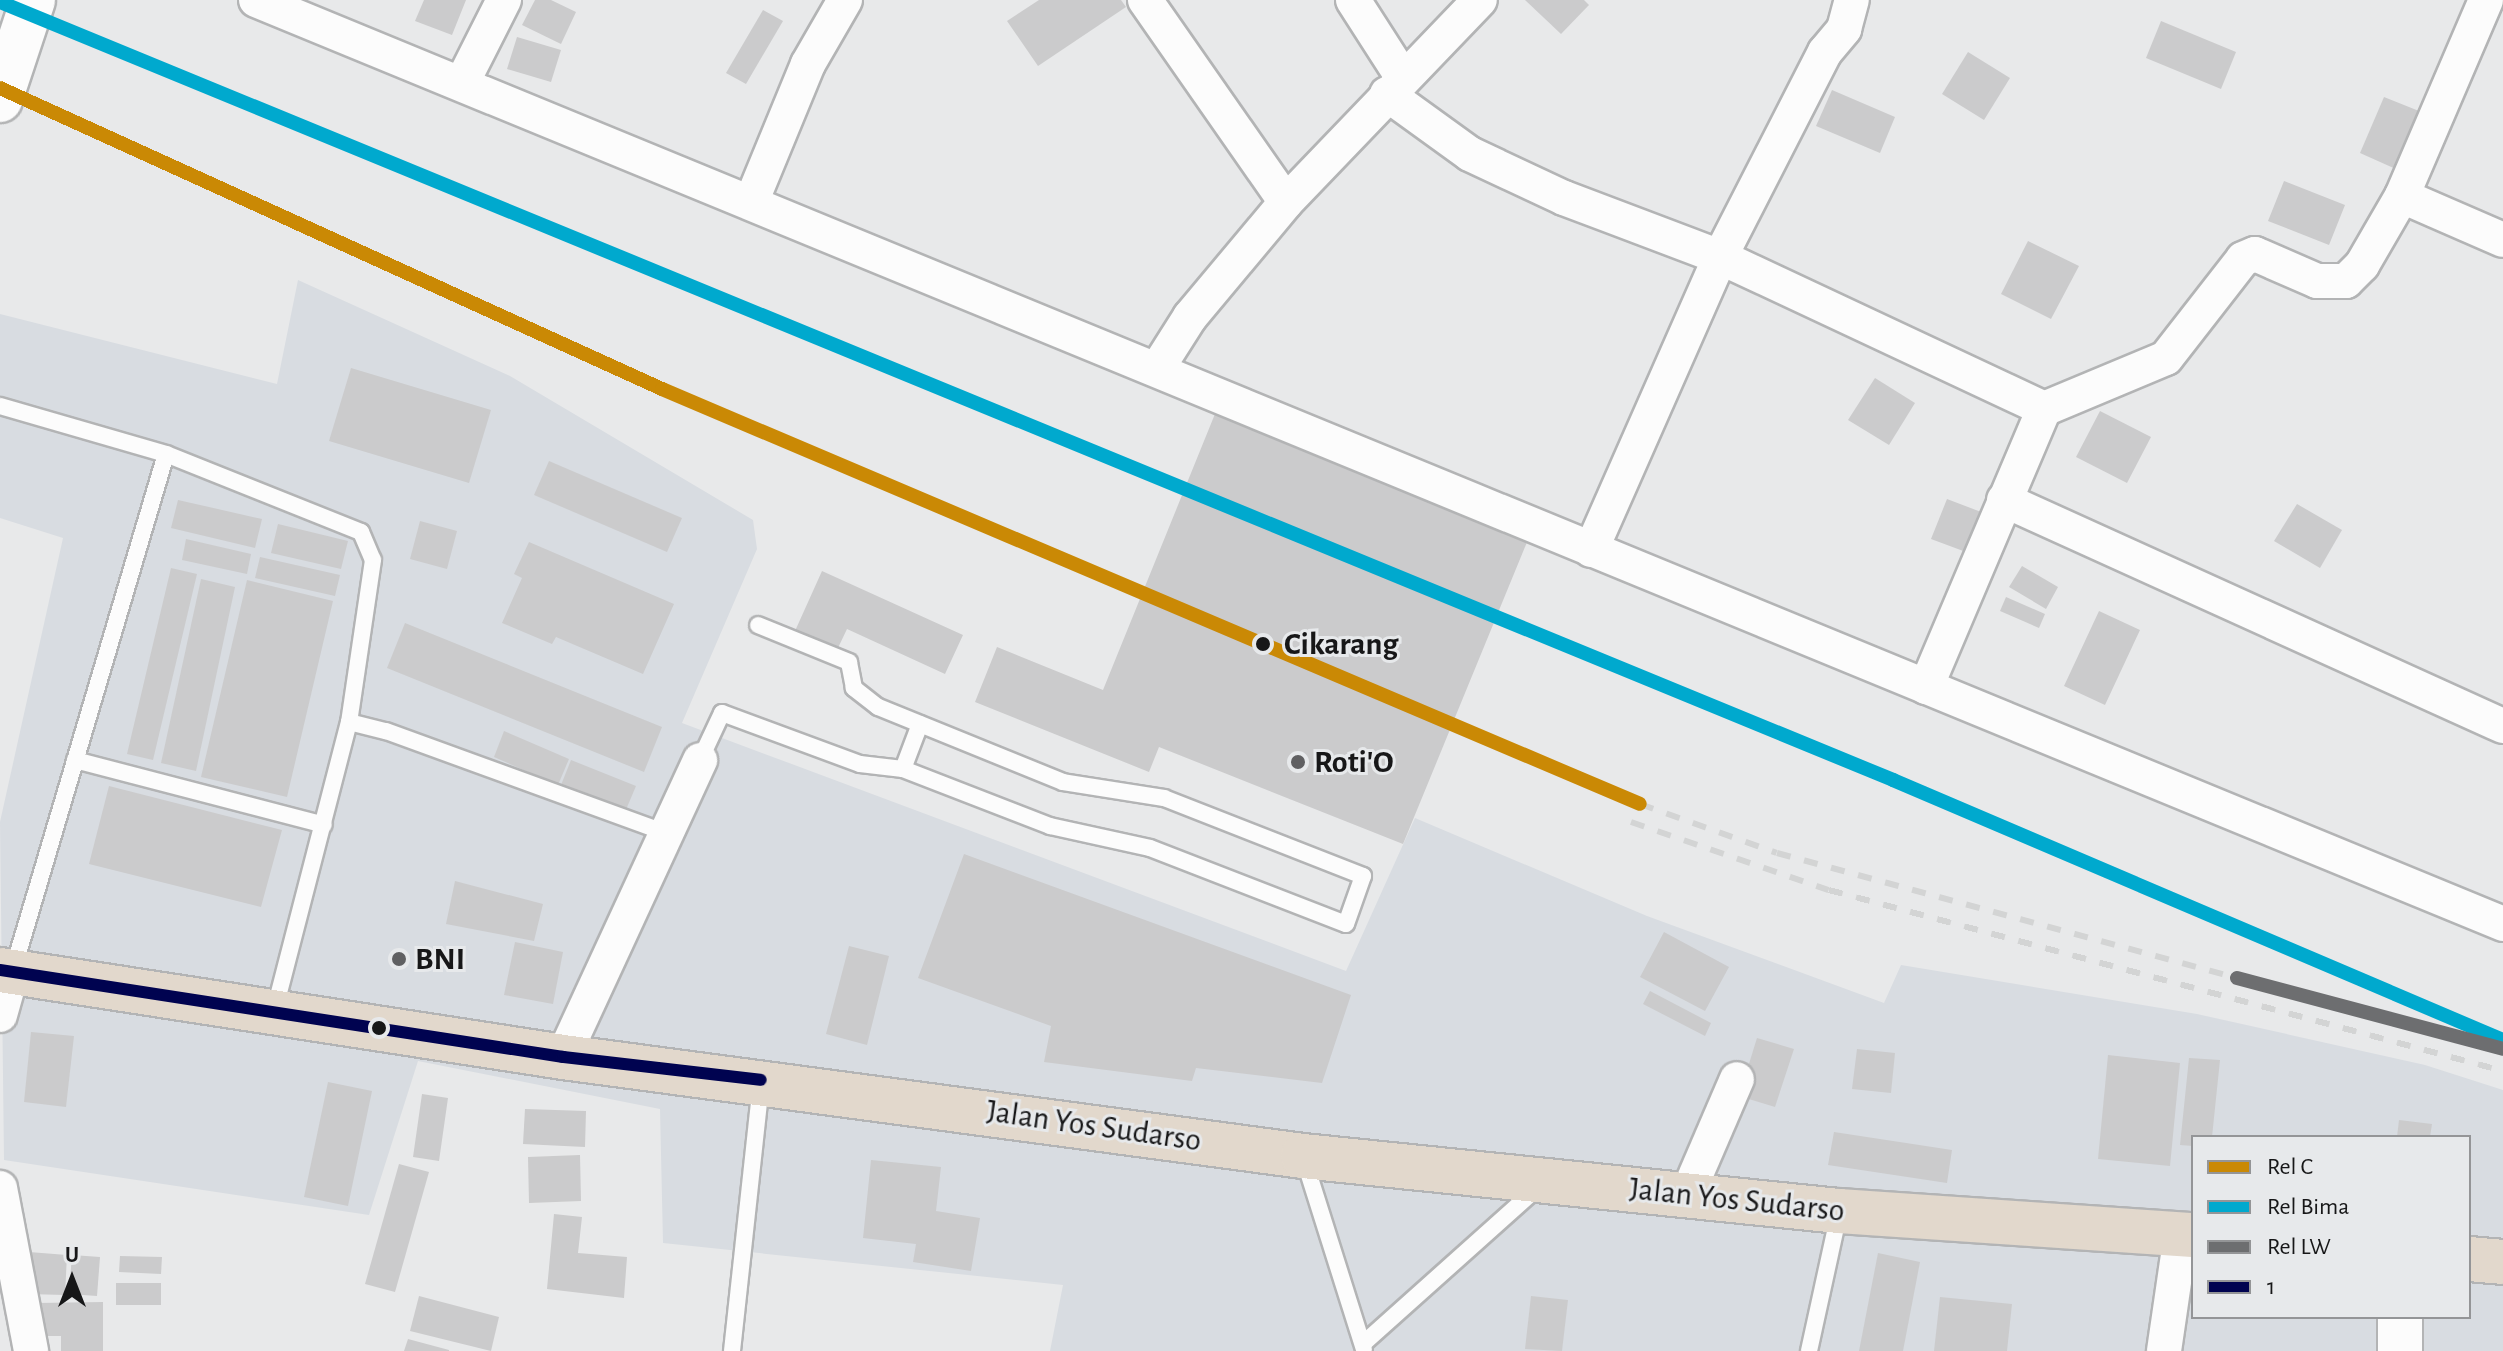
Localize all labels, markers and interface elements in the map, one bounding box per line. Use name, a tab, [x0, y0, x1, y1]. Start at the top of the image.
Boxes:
place label: Cikarang	[1284, 625, 1398, 663]
marker: Cikarang	[1249, 630, 1277, 658]
place label: Roti'O	[1314, 743, 1394, 781]
marker: Roti'O	[1289, 753, 1307, 771]
place label: BNI	[415, 940, 465, 978]
marker: BNI	[390, 950, 408, 968]
unlabelled marker	[371, 1020, 387, 1036]
street label: Jalan Yos Sudarso	[984, 1092, 1204, 1160]
legend	[2191, 1135, 2471, 1319]
text: Rel C	[2267, 1155, 2313, 1179]
street label: Jalan Yos Sudarso	[1627, 1170, 1847, 1230]
text: Rel Bima	[2267, 1195, 2349, 1219]
text: Rel LW	[2267, 1235, 2331, 1259]
north arrow	[32, 1239, 112, 1319]
text: U	[65, 1244, 79, 1266]
text: 1	[2267, 1275, 2275, 1299]

